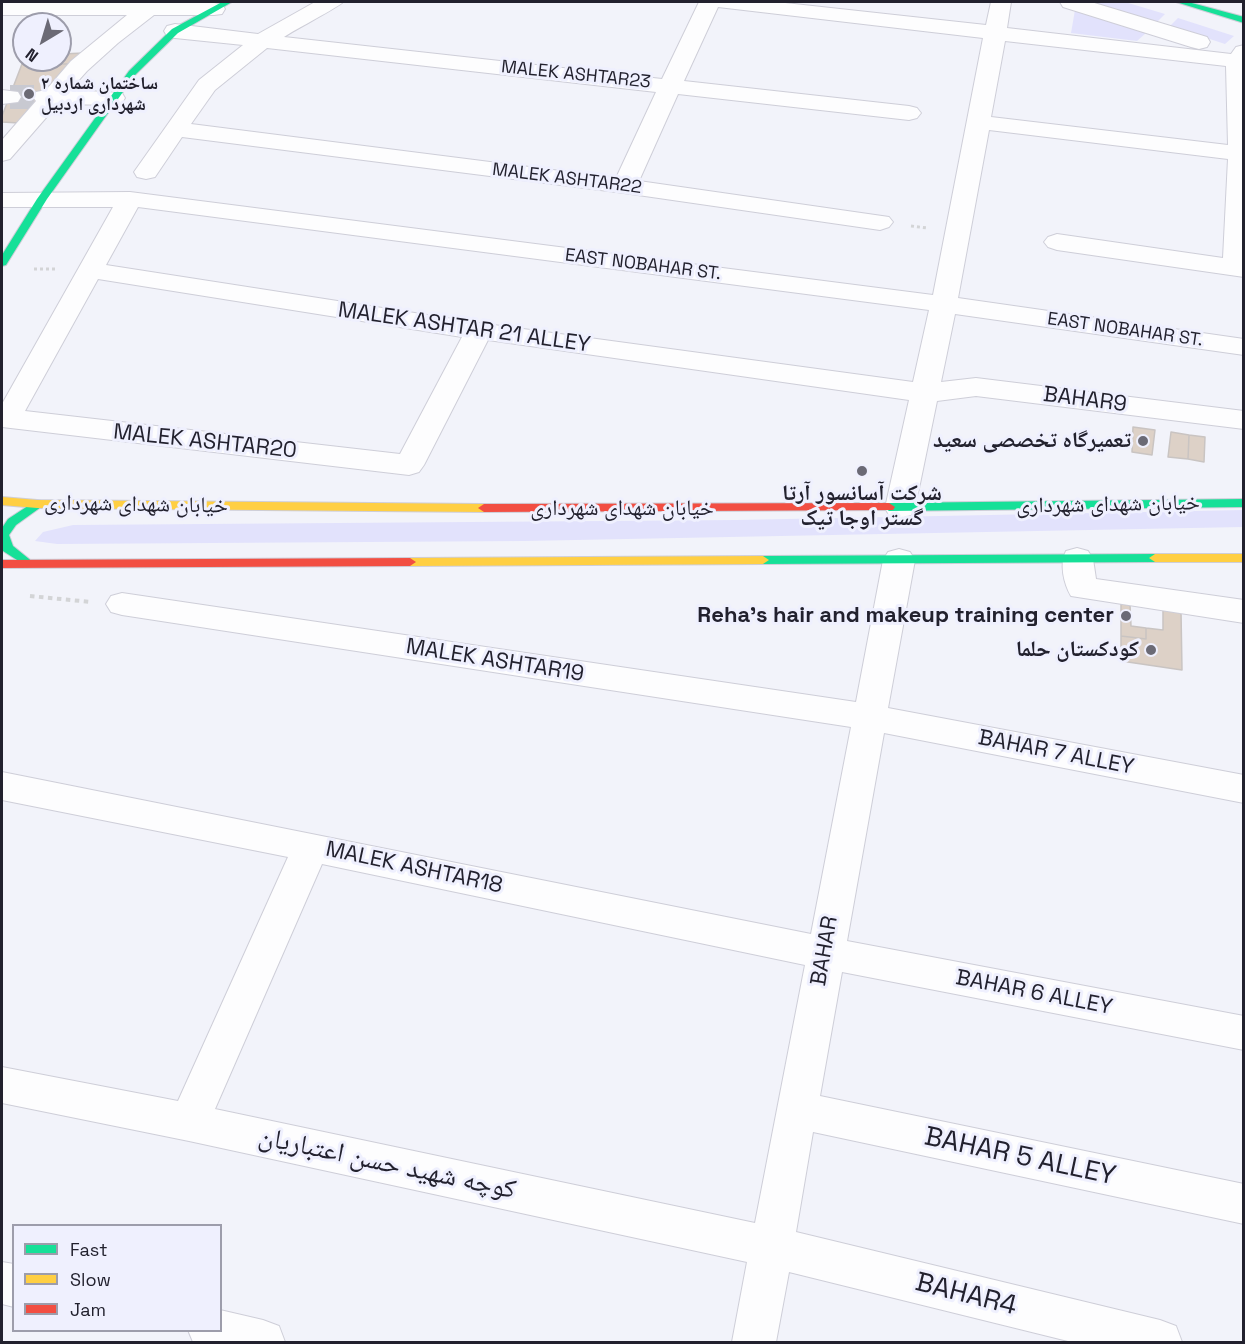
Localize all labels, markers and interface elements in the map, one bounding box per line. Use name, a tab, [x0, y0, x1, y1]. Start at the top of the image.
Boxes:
north arrow	[12, 12, 72, 72]
text: N	[21, 43, 43, 67]
street label: MALEK ASHTAR23	[500, 56, 652, 94]
place label: ساختمان شماره ۲ شهرداری اردبیل	[41, 73, 158, 116]
marker: ساختمان شماره ۲ شهرداری اردبیل	[22, 87, 36, 101]
street label: MALEK ASHTAR22	[491, 159, 643, 199]
street label: EAST NOBAHAR ST.	[564, 245, 722, 285]
street label: MALEK ASHTAR 21 ALLEY	[336, 297, 592, 359]
street label: EAST NOBAHAR ST.	[1046, 308, 1204, 352]
street label: BAHAR9	[1042, 382, 1128, 418]
street label: MALEK ASHTAR20	[112, 419, 298, 465]
place label: تعمیرگاه تخصصی سعید	[933, 428, 1131, 454]
marker: تعمیرگاه تخصصی سعید	[1136, 434, 1150, 448]
marker: شرکت آسانسور آرتا گستر اوجا تیک	[855, 464, 869, 478]
place label: شرکت آسانسور آرتا گستر اوجا تیک	[782, 481, 942, 532]
street label: خیابان شهدای شهرداری	[44, 490, 228, 520]
street label: خیابان شهدای شهرداری	[1016, 490, 1200, 520]
street label: خیابان شهدای شهرداری	[530, 496, 714, 522]
place label: Reha's hair and makeup training center	[697, 603, 1114, 629]
marker: Reha's hair and makeup training center	[1119, 609, 1133, 623]
street label: MALEK ASHTAR19	[404, 634, 586, 688]
place label: کودکستان حلما	[1016, 637, 1139, 663]
marker: کودکستان حلما	[1144, 643, 1158, 657]
street label: BAHAR 7 ALLEY	[976, 725, 1136, 781]
street label: MALEK ASHTAR18	[323, 836, 505, 900]
street label: BAHAR	[806, 914, 844, 988]
street label: BAHAR 6 ALLEY	[953, 965, 1115, 1021]
street label: کوچه شهید حسن اعتباریان	[255, 1121, 519, 1207]
street label: BAHAR 5 ALLEY	[921, 1121, 1119, 1193]
legend	[12, 1224, 222, 1332]
text: Fast	[70, 1238, 107, 1261]
street label: BAHAR4	[912, 1267, 1020, 1323]
text: Slow	[70, 1268, 111, 1291]
text: Jam	[70, 1298, 106, 1321]

